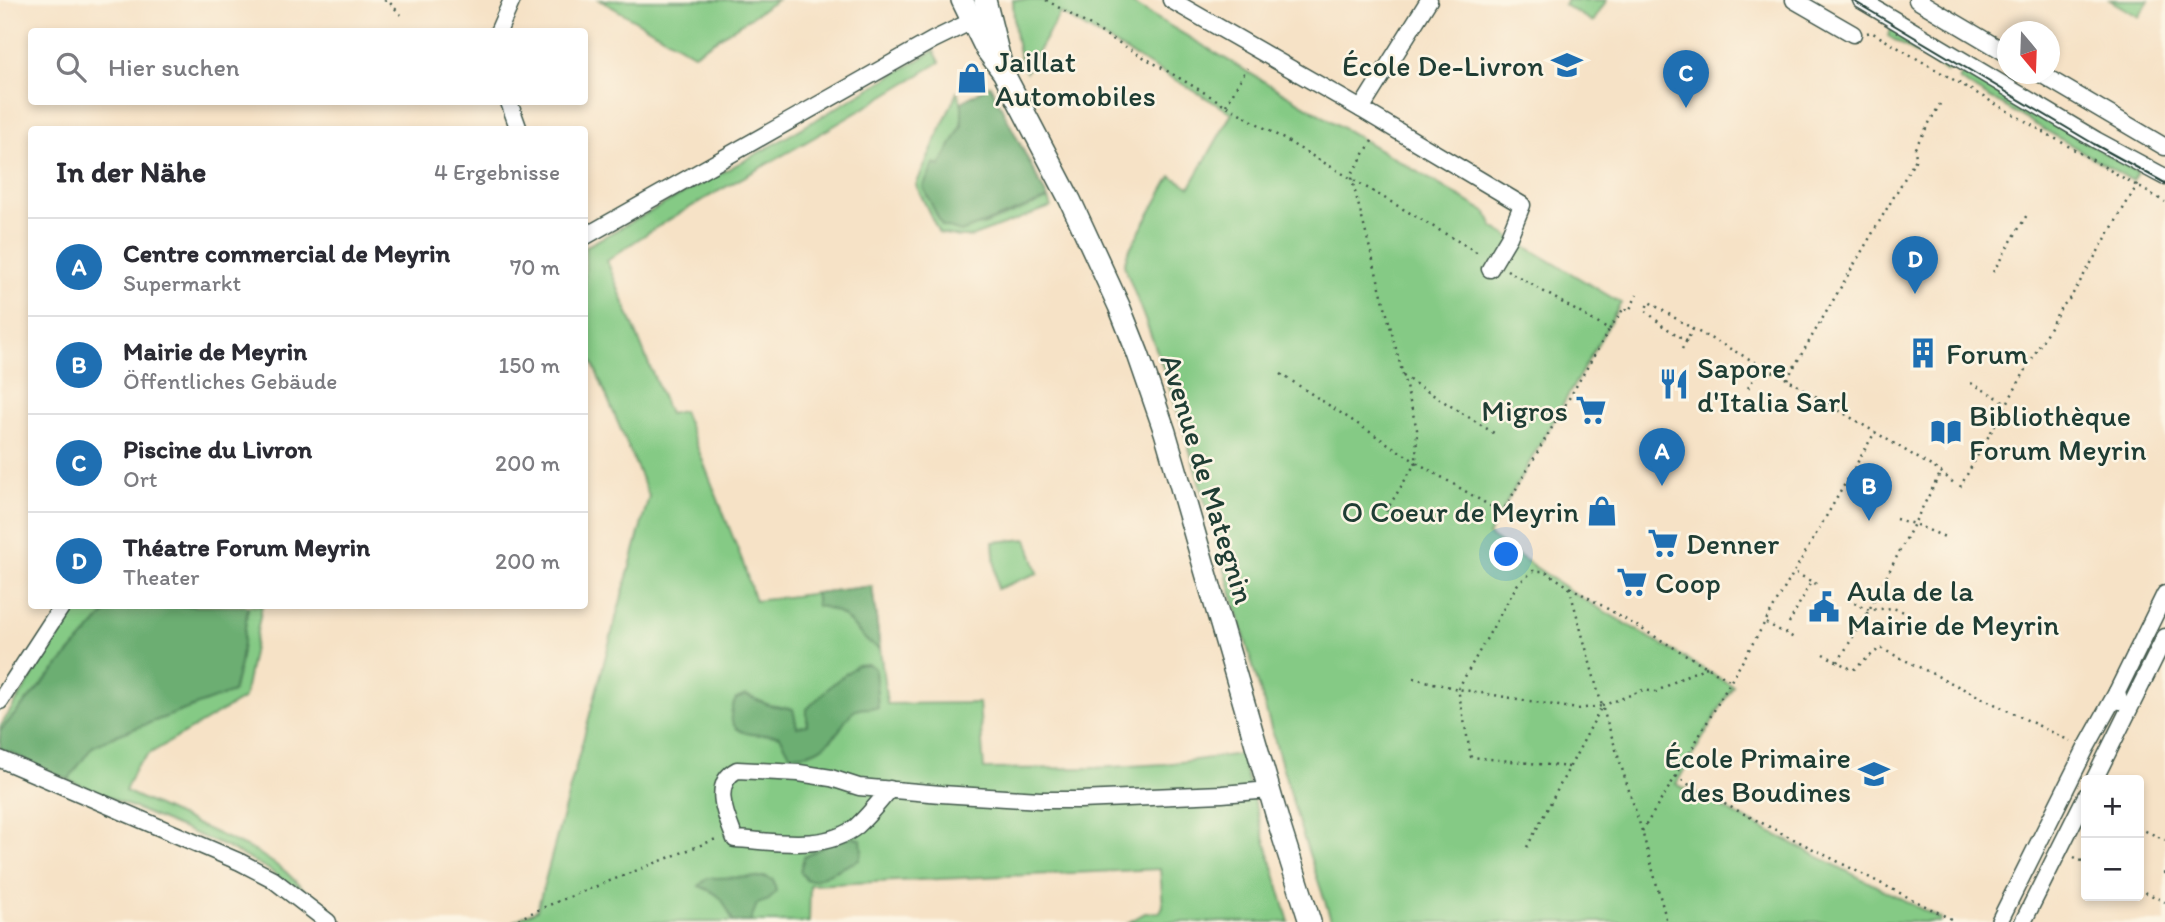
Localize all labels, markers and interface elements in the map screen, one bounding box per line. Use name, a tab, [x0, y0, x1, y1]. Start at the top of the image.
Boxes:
north arrow	[1997, 21, 2060, 84]
search box	[28, 28, 588, 105]
place label: Jaillat Automobiles	[995, 43, 1156, 114]
place label: École De-Livron	[1342, 47, 1544, 84]
icon: search	[52, 48, 90, 86]
school or university icon: École De-Livron	[1550, 48, 1584, 82]
pin: C	[1663, 50, 1709, 108]
text: Hier suchen	[108, 51, 240, 83]
shop icon: Jaillat Automobiles	[955, 61, 989, 95]
text: In der Nähe	[56, 153, 206, 190]
text: 4 Ergebnisse	[434, 158, 560, 186]
pin: D	[1892, 236, 1938, 294]
text: Centre commercial de Meyrin	[123, 237, 450, 269]
text: A	[72, 253, 86, 281]
text: 70 m	[510, 253, 560, 281]
text: Supermarkt	[123, 269, 241, 297]
text: Mairie de Meyrin	[123, 335, 307, 367]
place label: Forum	[1946, 335, 2028, 372]
building icon: Forum	[1906, 336, 1940, 370]
place label: Sapore d'Italia Sarl	[1697, 349, 1849, 420]
street label: Avenue de Mategnin	[1152, 350, 1264, 608]
text: B	[72, 351, 86, 379]
text: 150 m	[499, 351, 560, 379]
text: Öffentliches Gebäude	[123, 367, 337, 395]
restaurant icon: Sapore d'Italia Sarl	[1657, 367, 1691, 401]
place label: Migros	[1481, 392, 1568, 429]
supermarket icon: Migros	[1574, 393, 1608, 427]
place label: Bibliothèque Forum Meyrin	[1969, 397, 2146, 468]
library icon: Bibliothèque Forum Meyrin	[1929, 415, 1963, 449]
pin: A	[1639, 428, 1685, 486]
text: Piscine du Livron	[123, 433, 312, 465]
text: C	[72, 449, 86, 477]
text: 200 m	[495, 449, 560, 477]
pin: B	[1846, 463, 1892, 521]
text: Ort	[123, 465, 157, 493]
place label: O Coeur de Meyrin	[1342, 493, 1579, 530]
shop icon: O Coeur de Meyrin	[1585, 494, 1619, 528]
place label: Denner	[1686, 525, 1779, 562]
supermarket icon: Denner	[1646, 526, 1680, 560]
text: Théatre Forum Meyrin	[123, 531, 370, 563]
your location	[1489, 537, 1523, 571]
text: D	[71, 547, 87, 575]
text: 200 m	[495, 547, 560, 575]
text: Theater	[123, 563, 199, 591]
place label: Coop	[1655, 564, 1721, 601]
supermarket icon: Coop	[1615, 565, 1649, 599]
place label: Aula de la Mairie de Meyrin	[1847, 572, 2059, 643]
public building icon: Aula de la Mairie de Meyrin	[1807, 590, 1841, 624]
place label: École Primaire des Boudines	[1665, 739, 1851, 810]
school or university icon: École Primaire des Boudines	[1857, 757, 1891, 791]
map controls	[2081, 775, 2144, 901]
button: +	[2081, 775, 2144, 838]
button: −	[2081, 838, 2144, 901]

